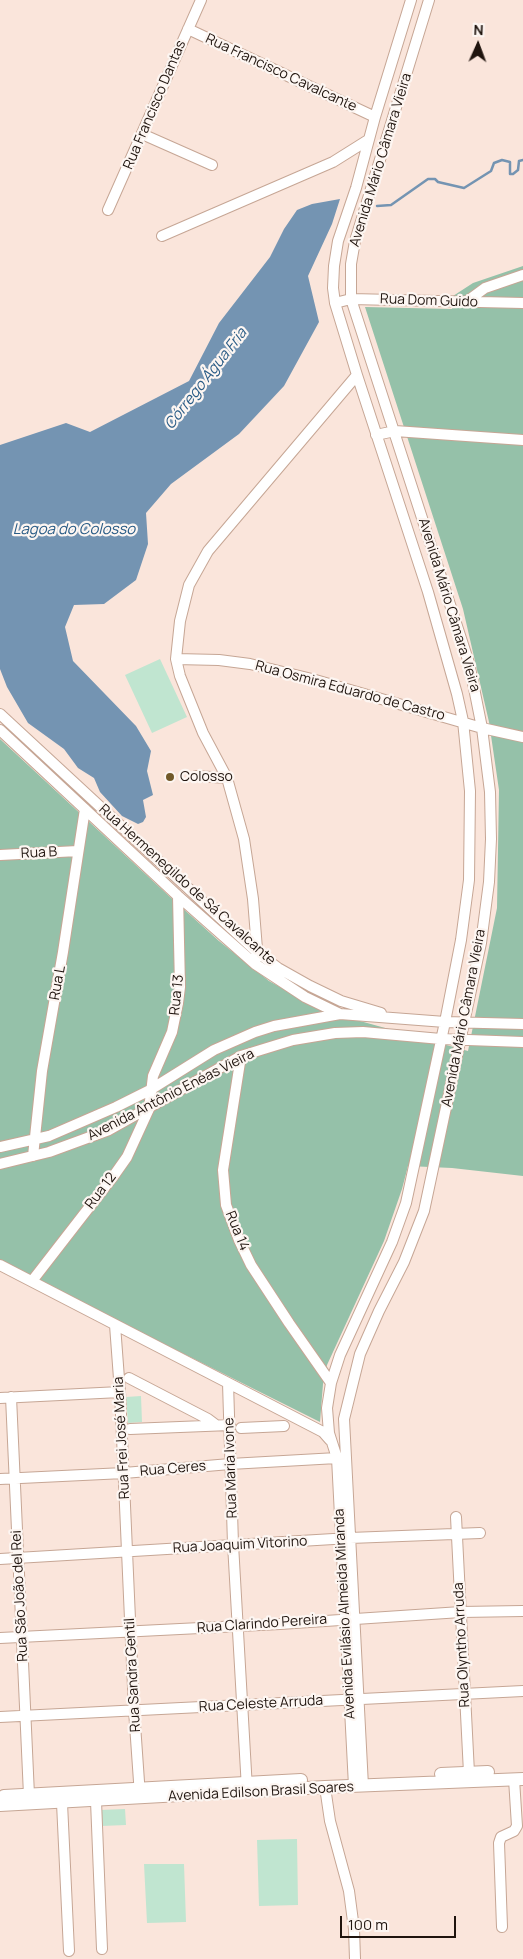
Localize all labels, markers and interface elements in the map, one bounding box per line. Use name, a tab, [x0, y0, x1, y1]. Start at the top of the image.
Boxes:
north arrow	[453, 20, 503, 70]
text: N	[473, 20, 484, 39]
street label: Rua Francisco Cavalcante	[203, 31, 359, 115]
street label: Rua Francisco Dantas	[120, 38, 190, 172]
street label: Avenida Mário Câmara Vieira	[347, 71, 415, 249]
street label: Rua Dom Guido	[380, 291, 478, 311]
water label: Córrego Água Fria	[161, 325, 251, 433]
street label: Avenida Mário Câmara Vieira	[415, 516, 483, 694]
water label: Lagoa do Colosso	[13, 521, 135, 539]
street label: Rua Osmira Eduardo de Castro	[253, 658, 447, 724]
place label: Colosso	[180, 769, 233, 785]
marker: Colosso	[164, 771, 176, 783]
street label: Rua Hermenegildo de Sá Cavalcante	[95, 801, 279, 969]
street label: Rua B	[20, 844, 58, 862]
street label: Avenida Mário Câmara Vieira	[439, 928, 489, 1108]
street label: Rua L	[47, 964, 69, 1002]
street label: Rua 13	[167, 974, 187, 1016]
street label: Avenida Antônio Enéas Vieira	[85, 1046, 257, 1144]
street label: Rua 12	[82, 1170, 120, 1212]
street label: Rua 14	[221, 1209, 253, 1253]
street label: Rua Frei José Maria	[110, 1376, 134, 1500]
street label: Rua Maria Ivone	[221, 1417, 241, 1519]
street label: Rua Ceres	[139, 1458, 207, 1480]
street label: Avenida Evilásio Almeida Miranda	[331, 1508, 359, 1720]
street label: Rua São João del Rei	[8, 1530, 32, 1662]
street label: Rua Joaquim Vitorino	[172, 1533, 308, 1557]
street label: Rua Olyntho Arruda	[450, 1582, 474, 1708]
street label: Rua Clarindo Pereira	[196, 1611, 328, 1637]
street label: Rua Sandra Gentil	[122, 1617, 144, 1733]
street label: Rua Celeste Arruda	[198, 1692, 324, 1716]
street label: Avenida Edilson Brasil Soares	[168, 1779, 354, 1805]
scale bar	[343, 1906, 459, 1938]
text: 100 m	[348, 1914, 388, 1935]

